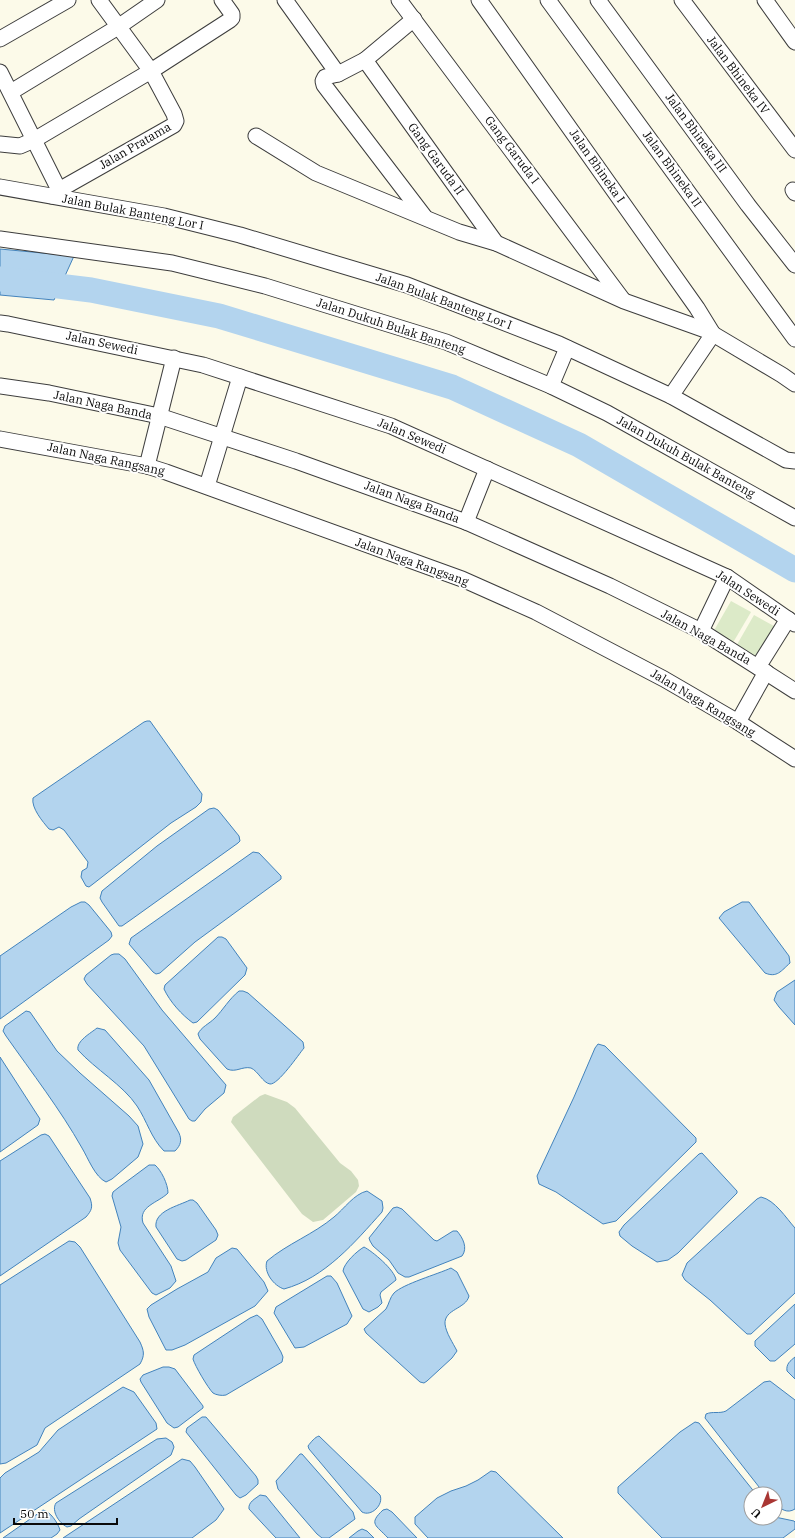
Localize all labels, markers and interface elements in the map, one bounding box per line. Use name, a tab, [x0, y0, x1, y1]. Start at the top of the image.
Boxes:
street label: Jalan Bhineka IV	[704, 32, 773, 117]
street label: Jalan Bhineka III	[662, 90, 730, 176]
street label: Gang Garuda I	[482, 113, 543, 187]
street label: Jalan Pratama	[96, 119, 174, 172]
street label: Gang Garuda II	[405, 120, 468, 198]
street label: Jalan Bhineka I	[566, 126, 628, 205]
street label: Jalan Bhineka II	[640, 128, 704, 210]
street label: Jalan Bulak Banteng Lor I	[61, 190, 205, 233]
street label: Jalan Bulak Banteng Lor I	[374, 269, 514, 332]
street label: Jalan Dukuh Bulak Banteng	[315, 294, 468, 357]
street label: Jalan Sewedi	[65, 328, 140, 357]
street label: Jalan Naga Banda	[52, 387, 154, 422]
street label: Jalan Dukuh Bulak Banteng	[615, 412, 758, 501]
street label: Jalan Sewedi	[376, 414, 449, 457]
street label: Jalan Naga Rangsang	[46, 439, 167, 478]
street label: Jalan Naga Banda	[362, 477, 462, 526]
street label: Jalan Naga Rangsang	[353, 534, 471, 589]
street label: Jalan Sewedi	[714, 566, 783, 619]
street label: Jalan Naga Banda	[659, 606, 754, 668]
street label: Jalan Naga Rangsang	[648, 665, 759, 740]
north arrow	[743, 1486, 783, 1526]
scale bar	[14, 1500, 117, 1526]
text: U	[748, 1505, 764, 1521]
text: 50 m	[20, 1506, 49, 1521]

